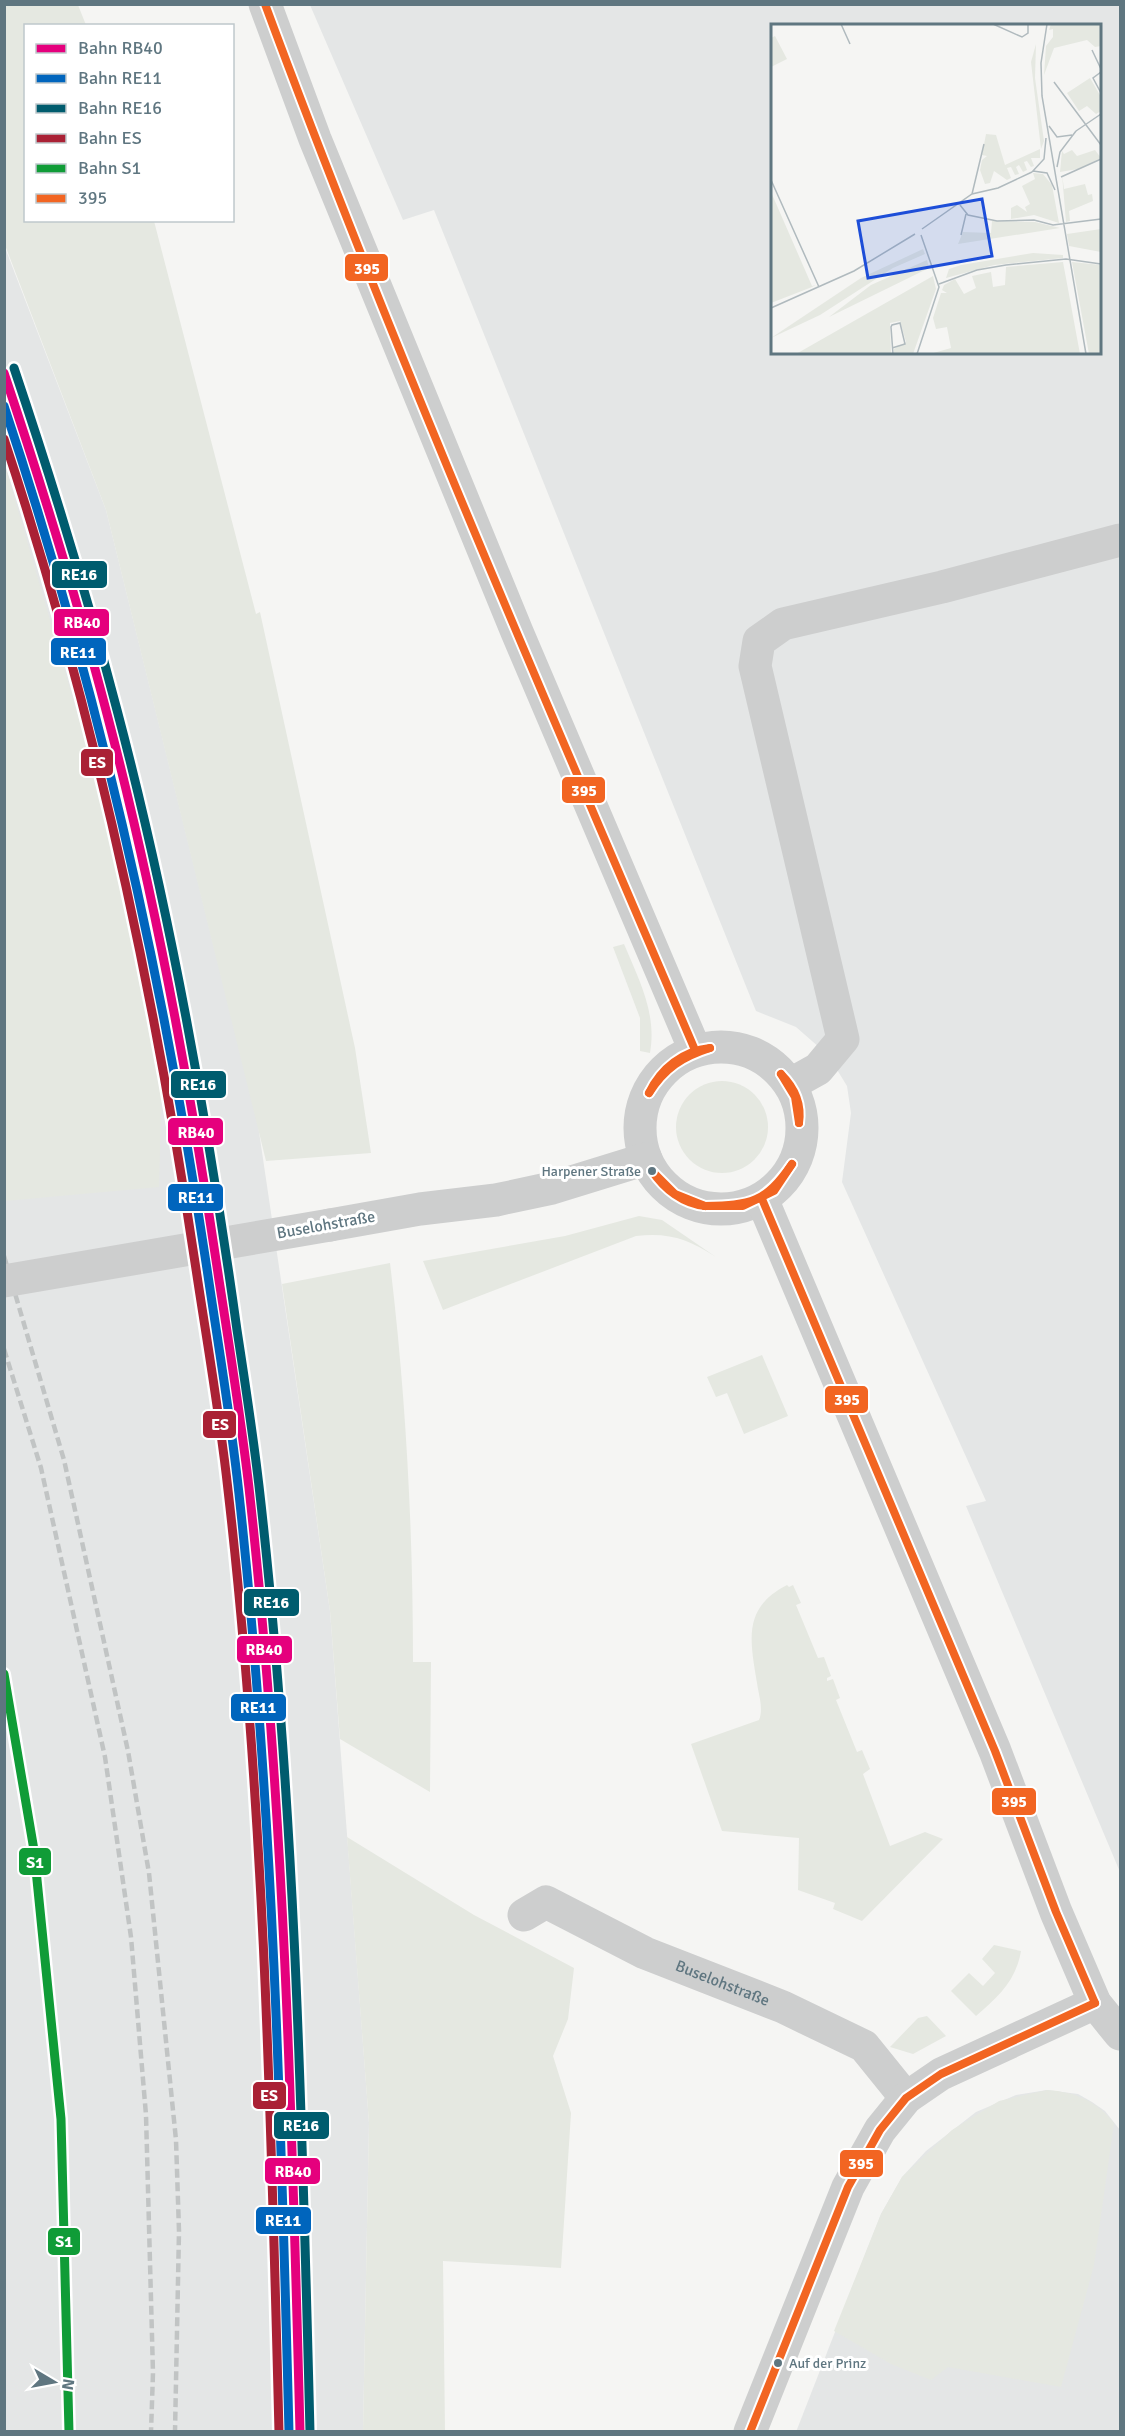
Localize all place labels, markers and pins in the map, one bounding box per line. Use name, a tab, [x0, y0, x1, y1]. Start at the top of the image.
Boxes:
place label: Harpener Straße	[541, 1163, 641, 1180]
marker: Harpener Straße	[646, 1165, 658, 1177]
place label: Auf der Prinz	[789, 2355, 866, 2372]
marker: Auf der Prinz	[772, 2357, 784, 2369]

